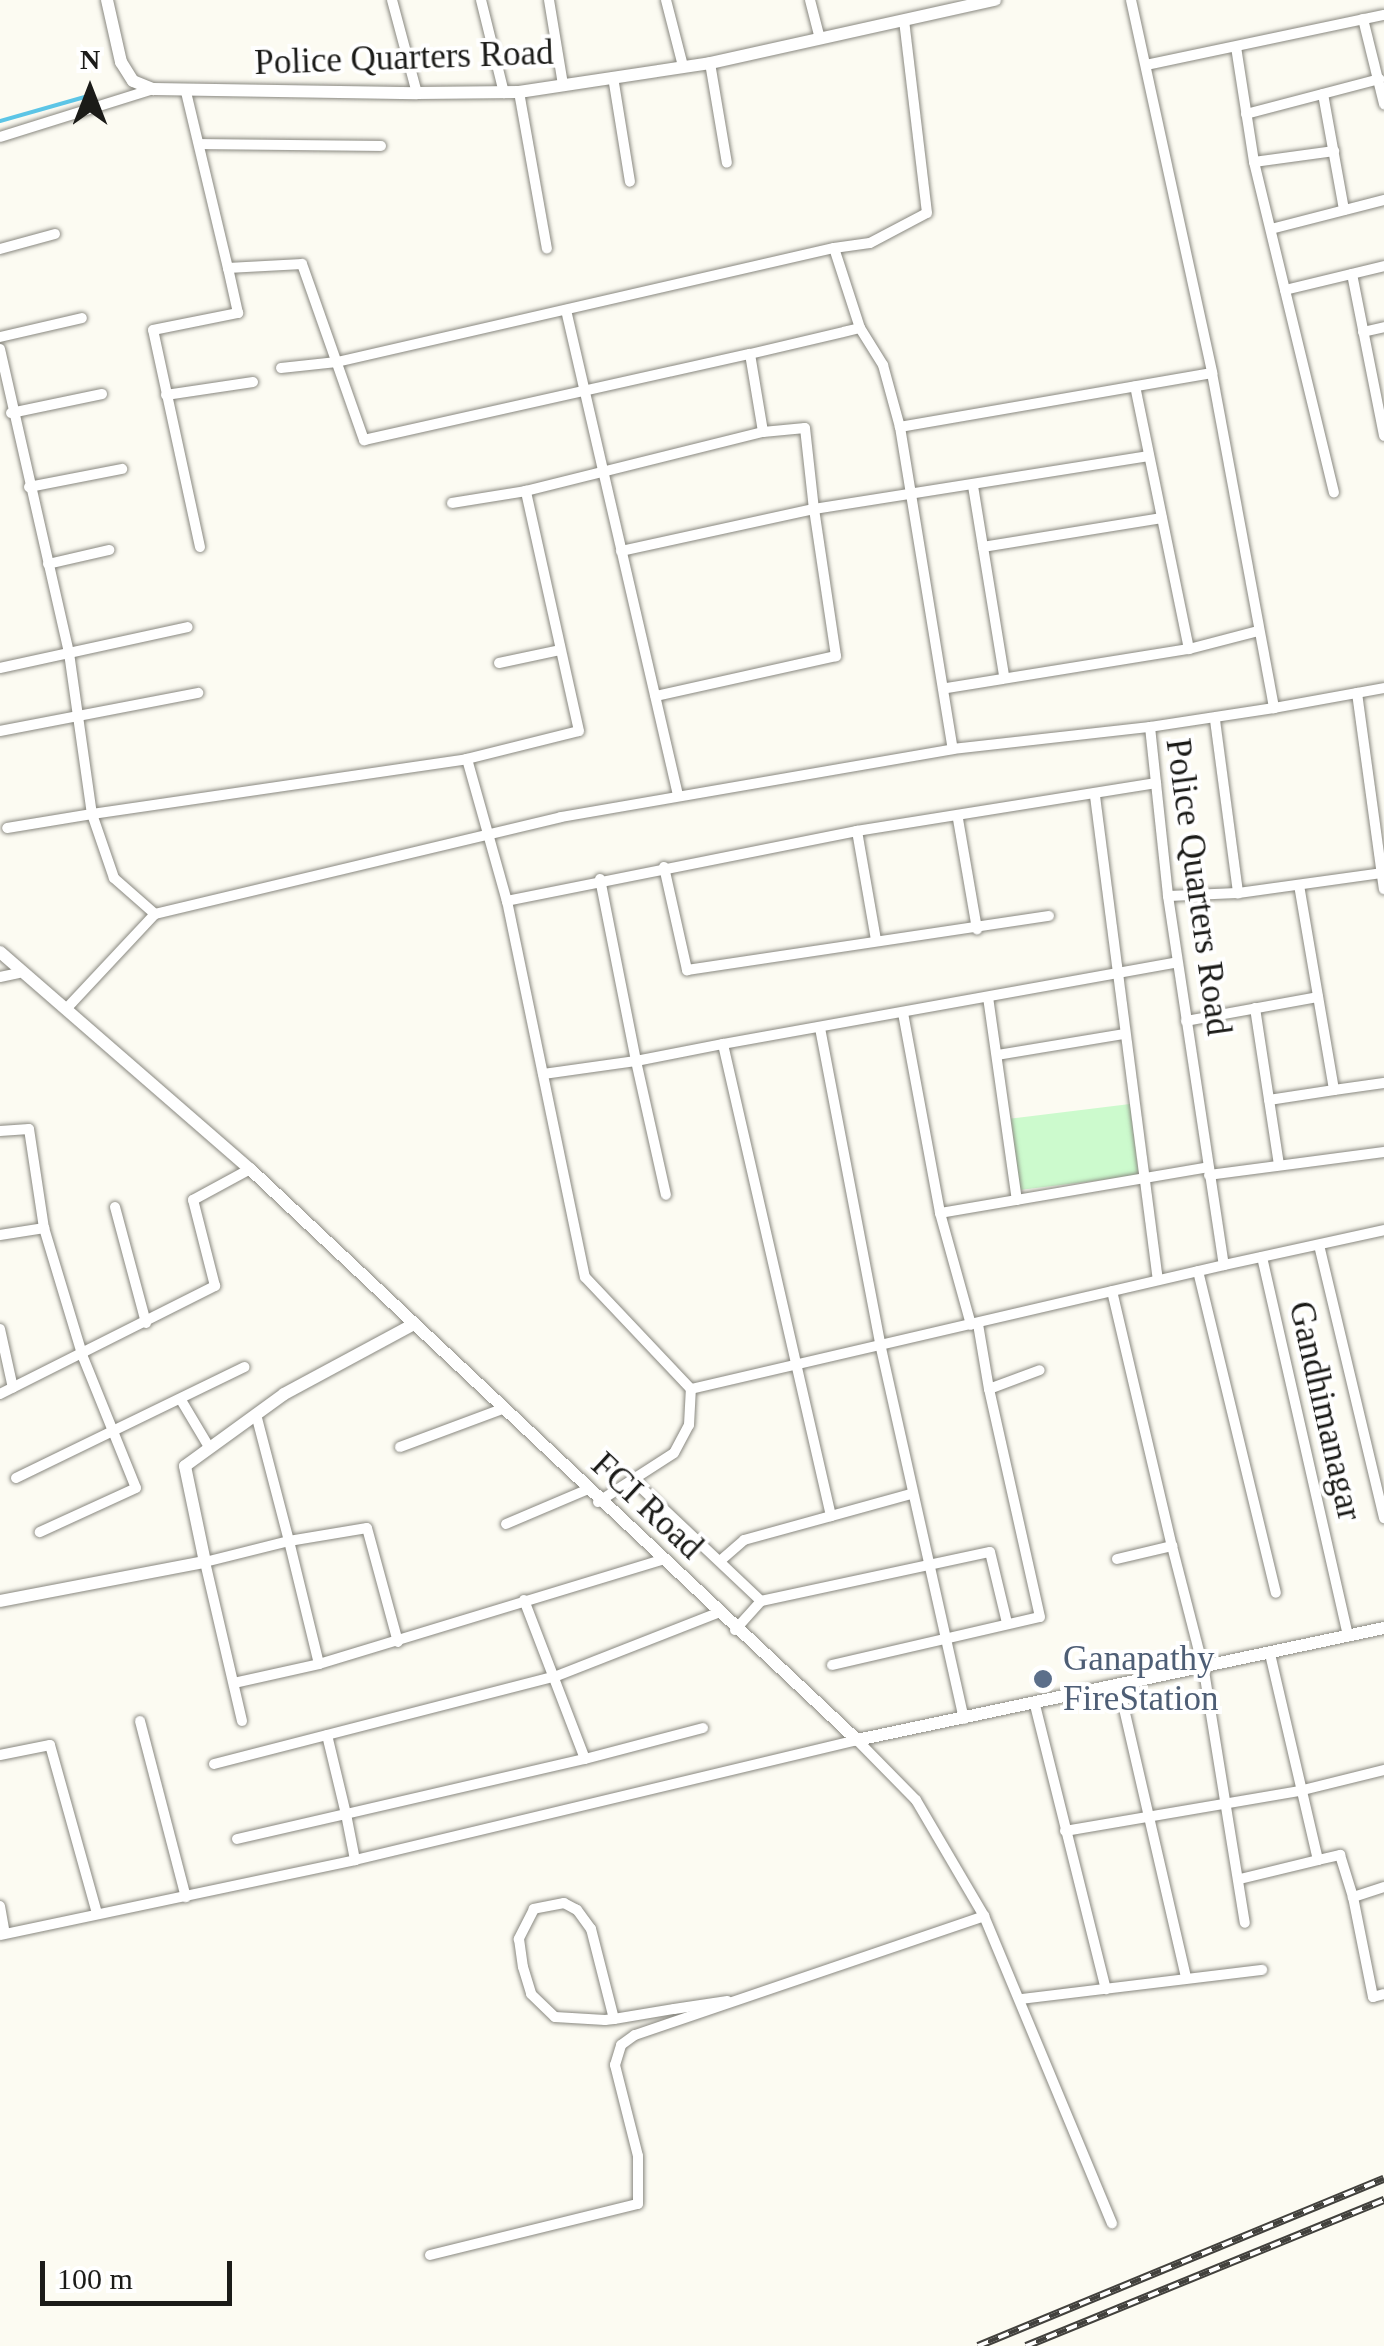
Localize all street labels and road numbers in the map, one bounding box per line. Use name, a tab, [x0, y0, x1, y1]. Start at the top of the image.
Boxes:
street label: Police Quarters Road	[254, 32, 554, 84]
street label: Police Quarters Road	[1156, 736, 1240, 1038]
street label: Gandhimanagar	[1279, 1297, 1371, 1525]
street label: FCI Road	[583, 1444, 711, 1568]

